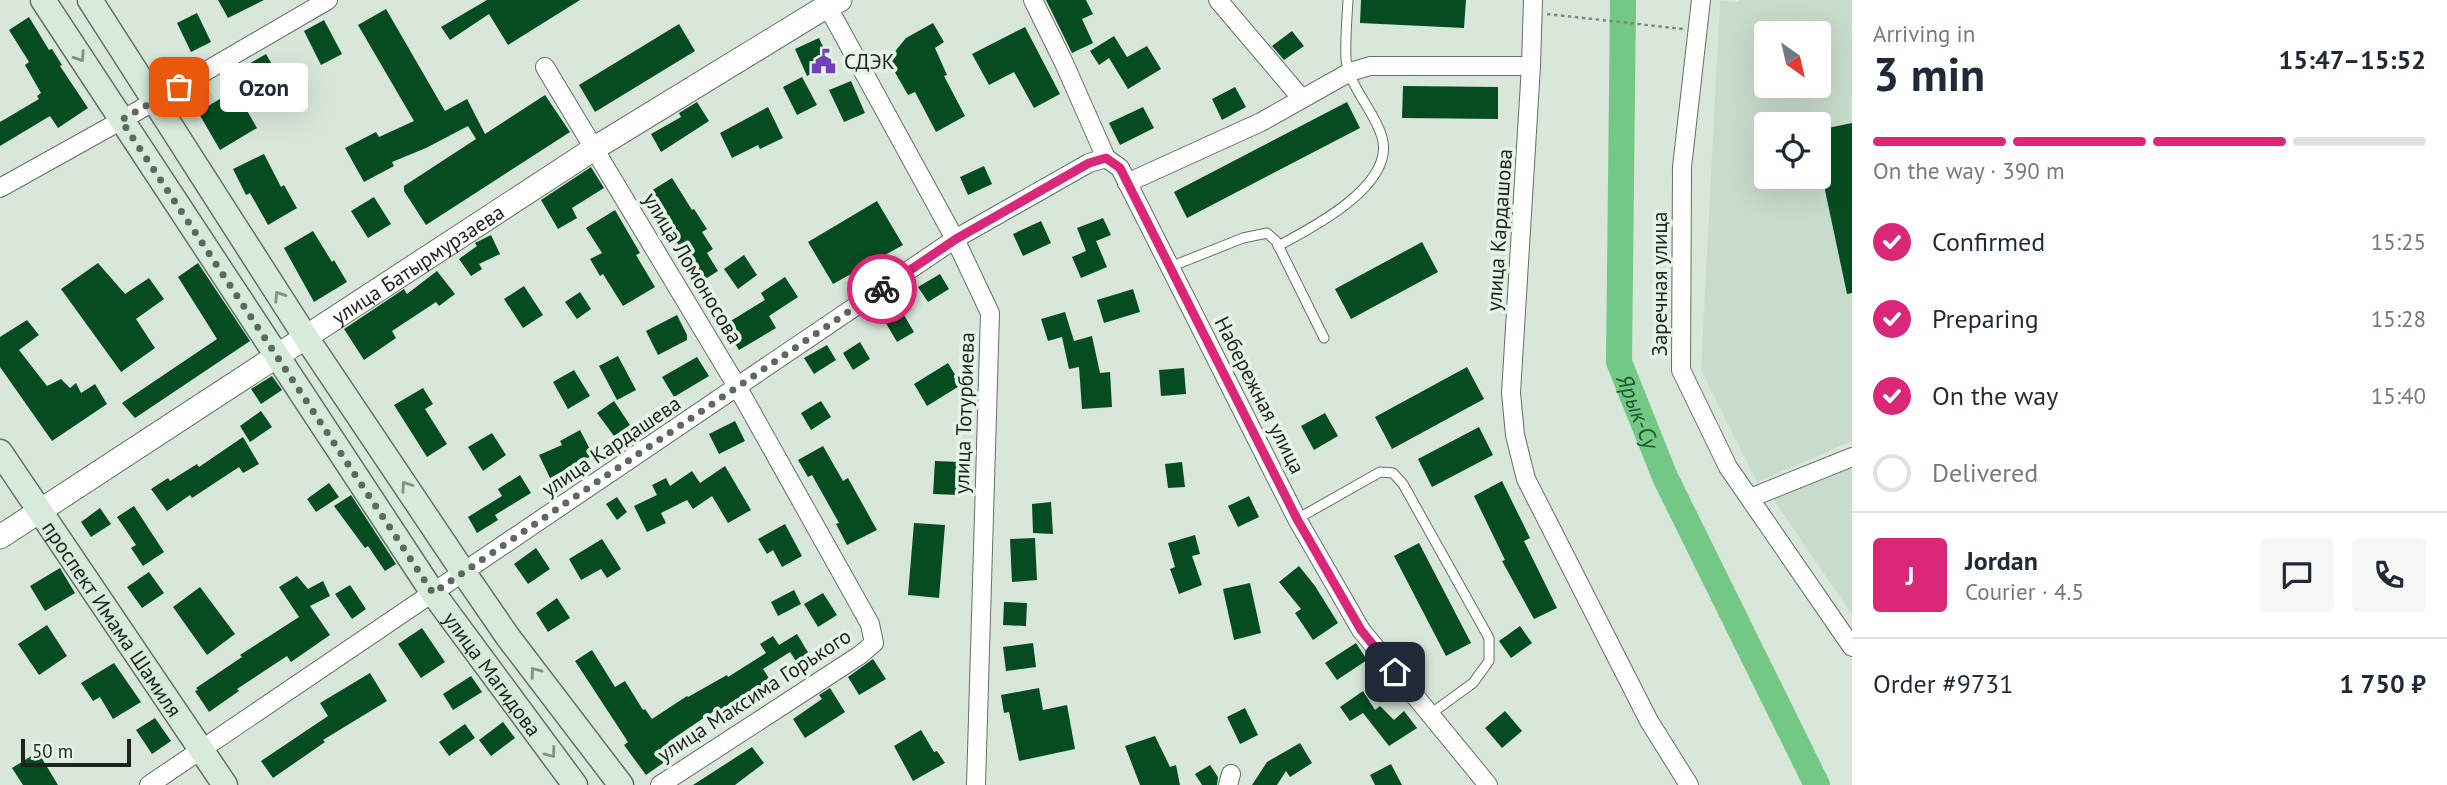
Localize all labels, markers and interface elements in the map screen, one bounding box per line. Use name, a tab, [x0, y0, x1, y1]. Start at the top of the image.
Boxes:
text: Arriving in	[1873, 19, 1975, 48]
north arrow	[1754, 21, 1830, 98]
map controls	[1754, 21, 1831, 189]
text: 15:47–15:52	[2279, 43, 2426, 76]
text: 3 min	[1873, 44, 1985, 104]
public building icon: СДЭК	[810, 47, 838, 75]
place label: СДЭК	[844, 48, 895, 75]
one-way arrow	[72, 50, 85, 63]
pin	[149, 57, 209, 117]
callout: Ozon	[221, 62, 308, 112]
icon: bag	[160, 68, 198, 106]
text: Ozon	[239, 73, 289, 102]
button: locate	[1754, 112, 1831, 189]
street label: улица Кардашова	[1480, 148, 1518, 312]
text: On the way · 390 m	[1873, 156, 2065, 185]
street label: улица Ломоносова	[637, 187, 749, 349]
street label: улица Батырмурзаева	[326, 198, 509, 330]
street label: Заречная улица	[1646, 212, 1673, 356]
icon: check	[1873, 223, 1911, 261]
text: Confirmed	[1932, 225, 2045, 258]
text: 15:25	[2371, 227, 2426, 256]
courier	[847, 254, 917, 324]
icon: bike	[863, 270, 901, 308]
one-way arrow	[275, 291, 288, 304]
icon: check	[1873, 300, 1911, 338]
text: Preparing	[1932, 302, 2039, 335]
text: 15:28	[2371, 304, 2426, 333]
street label: Набережная улица	[1209, 312, 1311, 478]
street label: улица Тотурбиева	[948, 332, 980, 494]
water label: Ярык-Су	[1610, 369, 1667, 455]
icon: check	[1873, 377, 1911, 415]
text: On the way	[1932, 379, 2058, 412]
text: 15:40	[2371, 381, 2426, 410]
street label: улица Кардашева	[536, 389, 686, 503]
text: Delivered	[1932, 456, 2038, 489]
one-way arrow	[401, 480, 414, 493]
street label: проспект Имама Шамиля	[37, 515, 188, 722]
button: chat	[2260, 538, 2334, 612]
button: phone	[2352, 538, 2426, 612]
text: Jordan	[1965, 544, 2038, 577]
text: J	[1906, 559, 1914, 592]
text: Courier · 4.5	[1965, 577, 2084, 606]
street label: улица Магидова	[437, 606, 548, 741]
street label: улица Максима Горького	[652, 622, 856, 768]
pin	[1365, 642, 1425, 702]
icon: home	[1376, 653, 1414, 691]
text: Order #9731	[1873, 667, 2013, 700]
text: 1 750 ₽	[2339, 667, 2426, 700]
one-way arrow	[531, 668, 544, 680]
scale bar	[21, 736, 131, 768]
text: 50 m	[32, 739, 73, 763]
one-way arrow	[543, 745, 555, 758]

